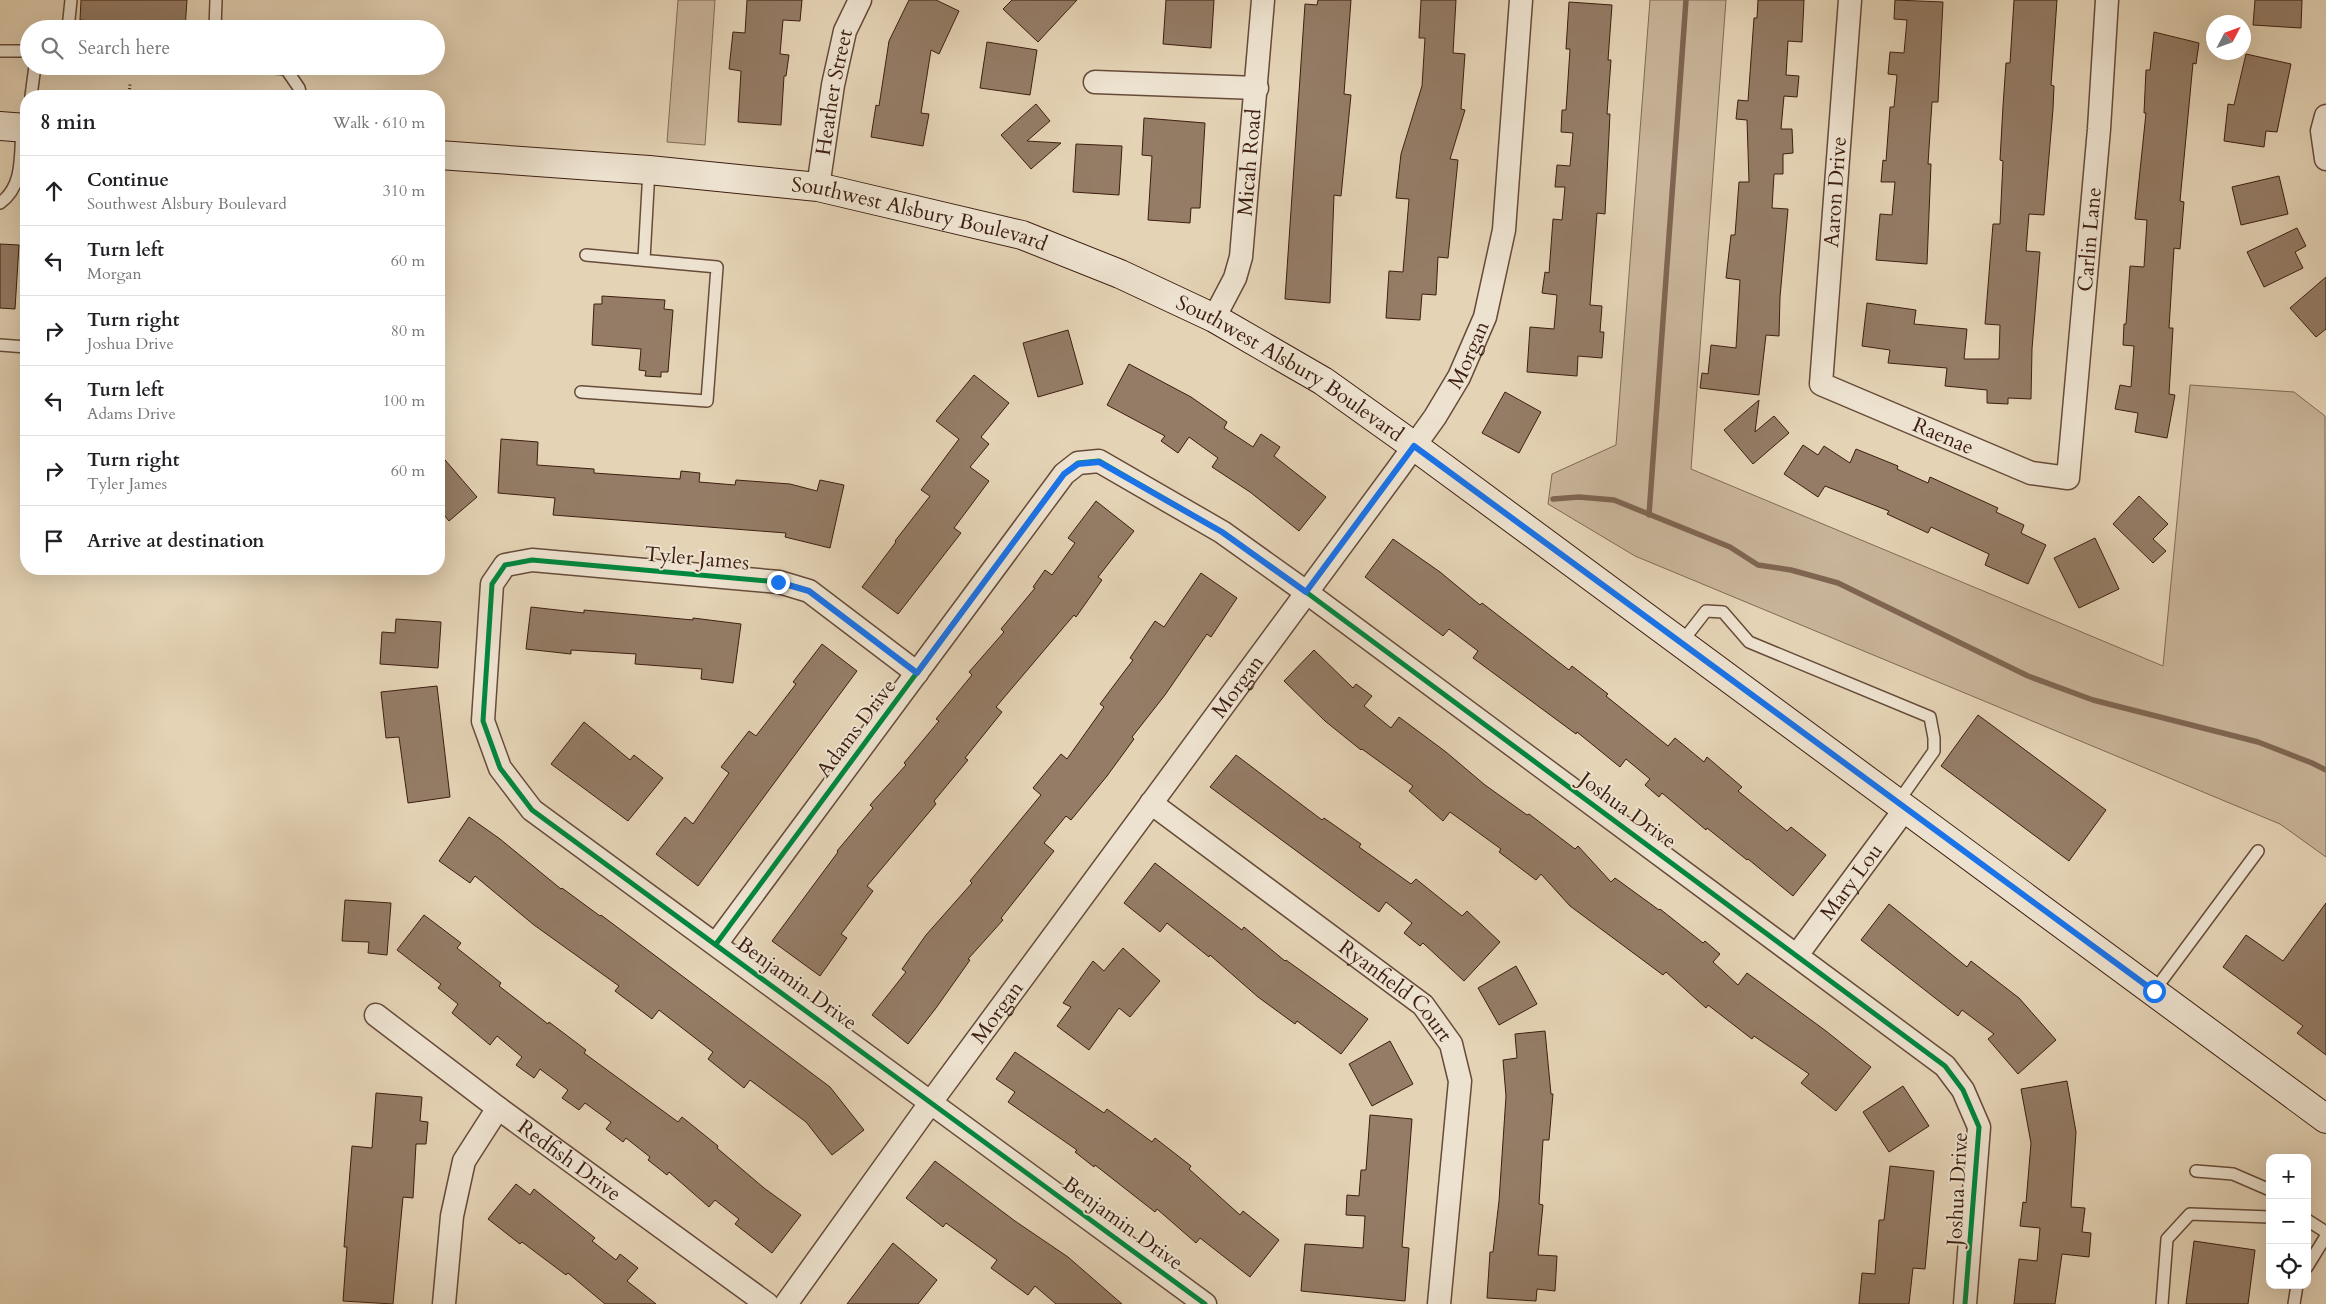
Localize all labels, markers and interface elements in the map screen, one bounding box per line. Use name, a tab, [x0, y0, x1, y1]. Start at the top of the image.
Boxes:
north arrow	[2206, 15, 2251, 60]
search box	[20, 20, 445, 75]
street label: Heather Street	[809, 26, 860, 157]
icon: search	[38, 34, 66, 62]
text: Search here	[78, 35, 170, 61]
text: 8 min	[40, 108, 96, 137]
street label: Micah Road	[1231, 108, 1269, 217]
text: Walk · 610 m	[333, 112, 425, 134]
street label: Aaron Drive	[1817, 135, 1854, 249]
text: Continue	[87, 167, 169, 193]
street label: Southwest Alsbury Boulevard	[790, 170, 1052, 259]
icon: ahead	[40, 177, 68, 205]
text: 310 m	[383, 180, 425, 202]
street label: Carlin Lane	[2071, 186, 2109, 293]
text: Southwest Alsbury Boulevard	[87, 193, 287, 215]
text: Turn left	[87, 237, 164, 263]
icon: left	[40, 247, 68, 275]
text: 60 m	[391, 250, 425, 272]
text: Morgan	[87, 263, 142, 285]
street label: Southwest Alsbury Boulevard	[1171, 288, 1409, 449]
text: Turn right	[87, 307, 179, 333]
street label: Morgan	[1441, 316, 1497, 395]
icon: right	[40, 317, 68, 345]
text: 80 m	[391, 320, 425, 342]
text: Joshua Drive	[87, 333, 174, 355]
text: Turn left	[87, 377, 164, 403]
icon: left	[40, 387, 68, 415]
text: 100 m	[383, 390, 425, 412]
text: Adams Drive	[87, 403, 176, 425]
street label: Raenae	[1908, 411, 1978, 462]
text: Turn right	[87, 447, 179, 473]
icon: right	[40, 457, 68, 485]
text: 60 m	[391, 460, 425, 482]
text: Tyler James	[87, 473, 167, 495]
icon: arrive	[40, 527, 68, 555]
text: Arrive at destination	[87, 528, 264, 554]
street label: Tyler James	[643, 539, 751, 578]
route end	[767, 571, 790, 594]
street label: Morgan	[1205, 649, 1271, 724]
street label: Adams Drive	[810, 673, 903, 784]
street label: Joshua Drive	[1571, 763, 1682, 856]
street label: Mary Lou	[1813, 838, 1890, 926]
street label: Benjamin Drive	[730, 930, 863, 1037]
street label: Ryanfield Court	[1333, 933, 1459, 1048]
street label: Morgan	[965, 975, 1030, 1050]
route start	[2143, 980, 2166, 1003]
street label: Redfish Drive	[511, 1113, 627, 1208]
street label: Joshua Drive	[1940, 1131, 1975, 1250]
map controls	[2266, 1154, 2311, 1289]
button: +	[2266, 1154, 2311, 1199]
street label: Benjamin Drive	[1056, 1170, 1189, 1277]
button: −	[2266, 1199, 2311, 1244]
button: locate	[2266, 1244, 2311, 1289]

